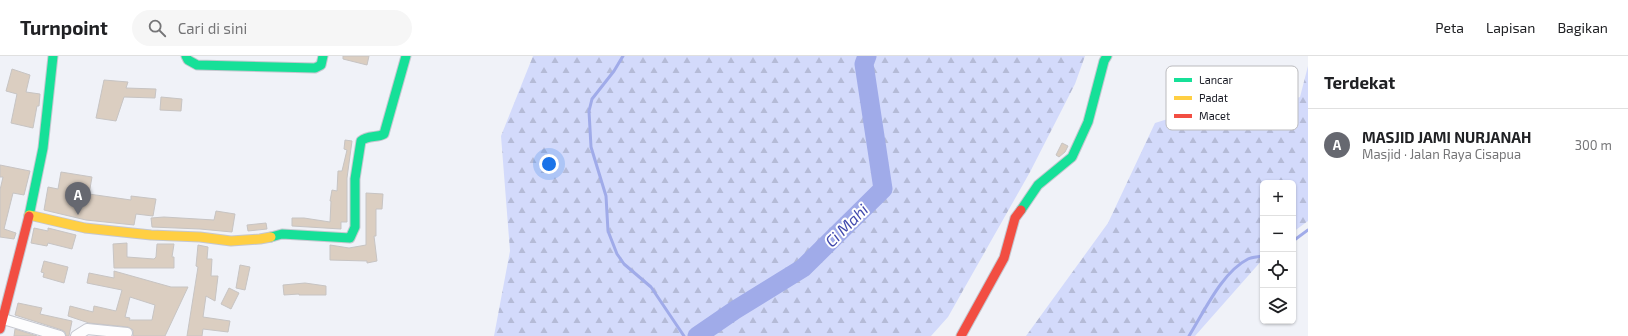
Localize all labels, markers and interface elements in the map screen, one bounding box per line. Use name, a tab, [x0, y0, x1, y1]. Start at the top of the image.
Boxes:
search box	[132, 10, 412, 46]
text: Turnpoint	[20, 16, 108, 39]
icon: search	[146, 17, 168, 39]
text: Cari di sini	[178, 19, 247, 37]
text: Peta	[1435, 19, 1464, 36]
text: Lapisan	[1486, 19, 1535, 36]
text: Bagikan	[1557, 19, 1608, 36]
legend	[1166, 66, 1298, 130]
text: Terdekat	[1324, 72, 1395, 92]
text: Lancar	[1199, 73, 1234, 86]
text: Padat	[1199, 91, 1228, 104]
text: Macet	[1199, 109, 1230, 122]
text: MASJID JAMI NURJANAH	[1362, 128, 1531, 146]
text: A	[1333, 137, 1341, 153]
text: 300 m	[1575, 137, 1612, 153]
text: Masjid · Jalan Raya Cisapua	[1362, 146, 1521, 162]
your location	[539, 154, 559, 174]
map controls	[1260, 180, 1296, 324]
button: +	[1260, 180, 1296, 216]
pin: A	[65, 182, 91, 215]
water label: Ci Mahi	[821, 200, 871, 250]
button: −	[1260, 216, 1296, 252]
button: locate	[1260, 252, 1296, 288]
button: layers	[1260, 288, 1296, 324]

